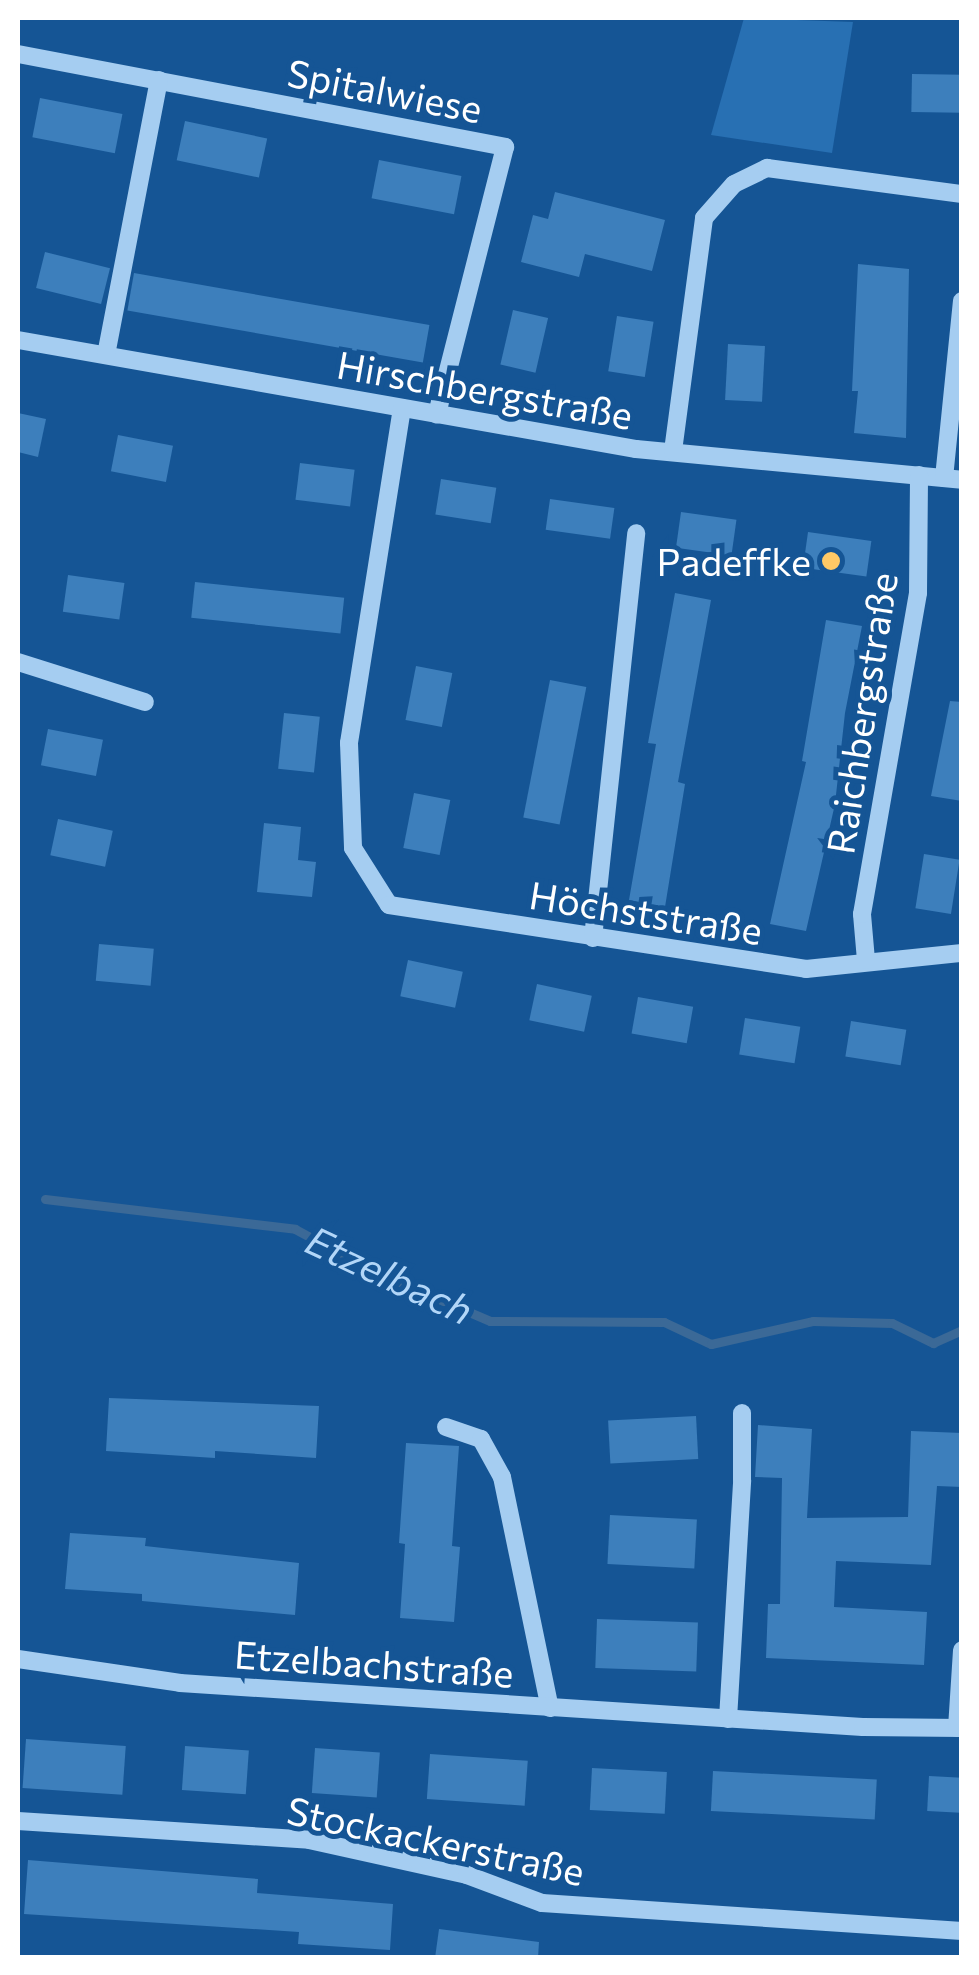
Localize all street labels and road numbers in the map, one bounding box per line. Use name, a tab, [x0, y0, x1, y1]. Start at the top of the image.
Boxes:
street label: Spitalwiese	[284, 49, 486, 131]
street label: Hirschbergstraße	[334, 341, 636, 437]
street label: Raichbergstraße	[816, 569, 906, 857]
street label: Höchststraße	[526, 871, 766, 953]
street label: Etzelbachstraße	[233, 1630, 515, 1696]
street label: Stockackerstraße	[283, 1786, 589, 1894]

